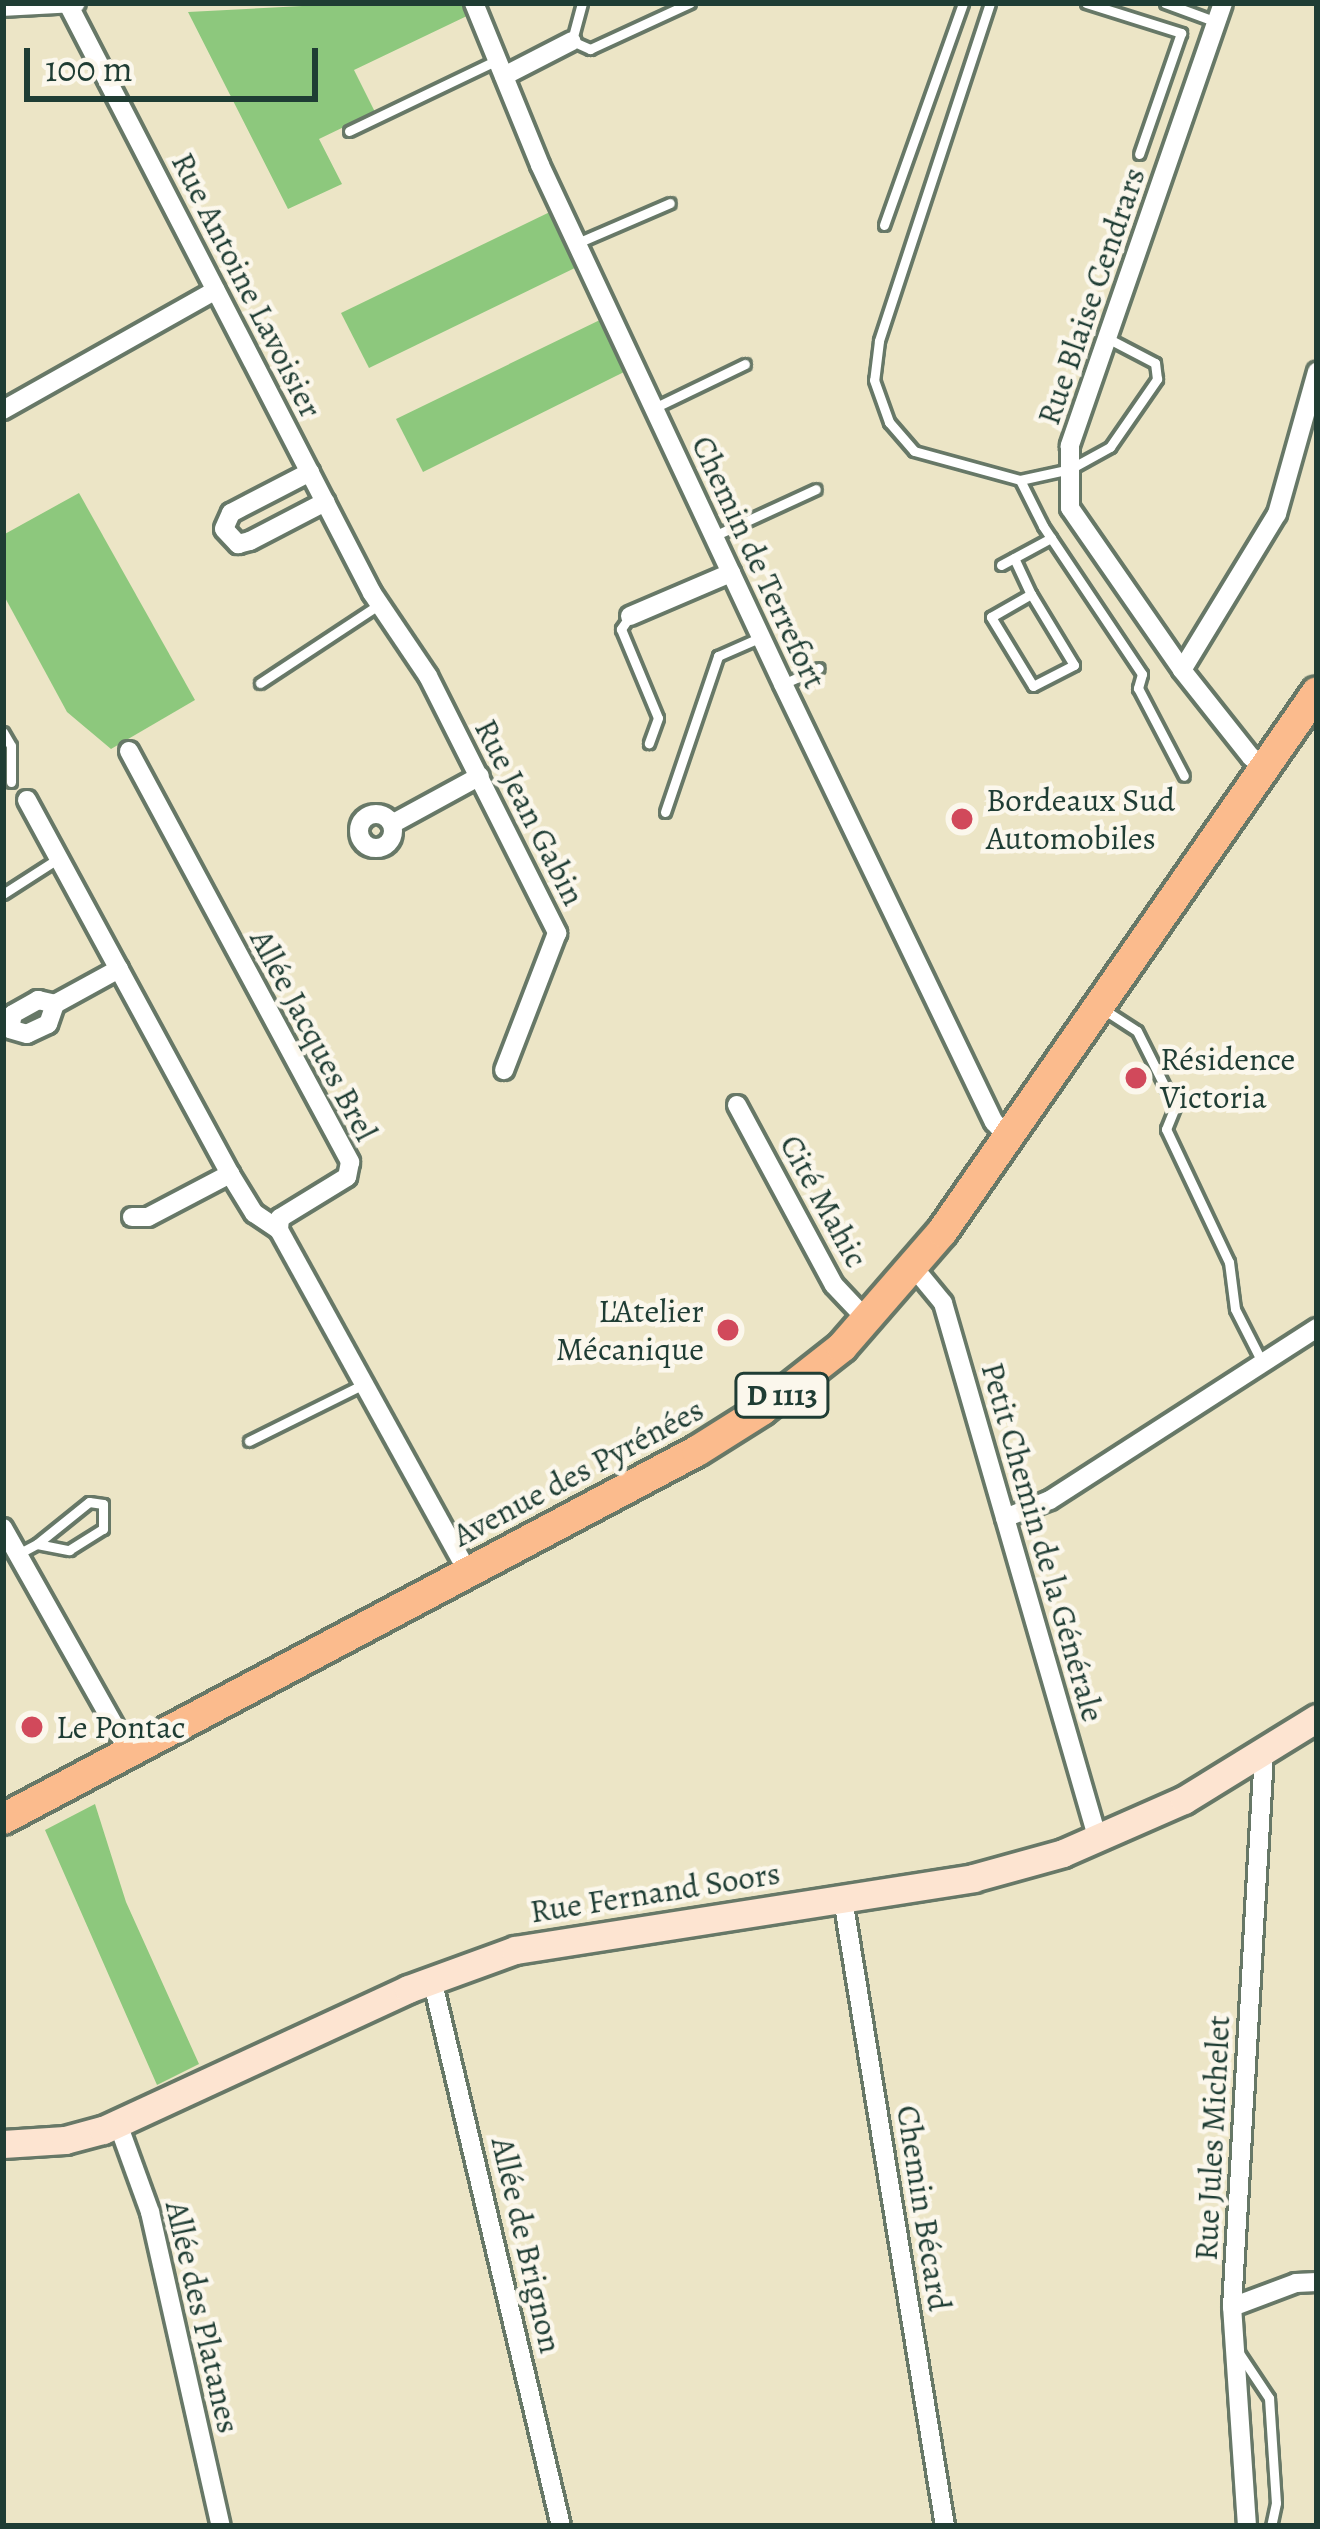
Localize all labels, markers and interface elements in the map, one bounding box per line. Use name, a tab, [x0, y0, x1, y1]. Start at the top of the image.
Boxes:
scale bar	[30, 24, 324, 98]
text: 100 m	[45, 44, 133, 93]
street label: Rue Antoine Lavoisier	[163, 146, 331, 424]
street label: Rue Blaise Cendrars	[1028, 162, 1154, 430]
street label: Chemin de Terrefort	[683, 429, 835, 695]
street label: Rue Jean Gabin	[466, 712, 594, 912]
place label: Bordeaux Sud Automobiles	[986, 780, 1175, 858]
marker: Bordeaux Sud Automobiles	[949, 806, 975, 832]
street label: Allée Jacques Brel	[242, 923, 386, 1147]
place label: Résidence Victoria	[1160, 1039, 1295, 1117]
marker: Résidence Victoria	[1123, 1065, 1149, 1091]
street label: Cité Mahic	[771, 1128, 877, 1274]
place label: L'Atelier Mécanique	[556, 1291, 704, 1369]
marker: L'Atelier Mécanique	[715, 1317, 741, 1343]
street label: Petit Chemin de la Générale	[973, 1358, 1113, 1726]
road number: D 1113	[734, 1371, 830, 1419]
street label: Avenue des Pyrénées	[446, 1389, 710, 1555]
place label: Le Pontac	[56, 1707, 186, 1747]
marker: Le Pontac	[19, 1714, 45, 1740]
street label: Rue Fernand Soors	[527, 1853, 783, 1931]
street label: Rue Jules Michelet	[1186, 2014, 1238, 2262]
street label: Chemin Bécard	[888, 2102, 960, 2314]
street label: Allée de Brignon	[483, 2133, 571, 2357]
street label: Allée des Platanes	[157, 2197, 249, 2437]

